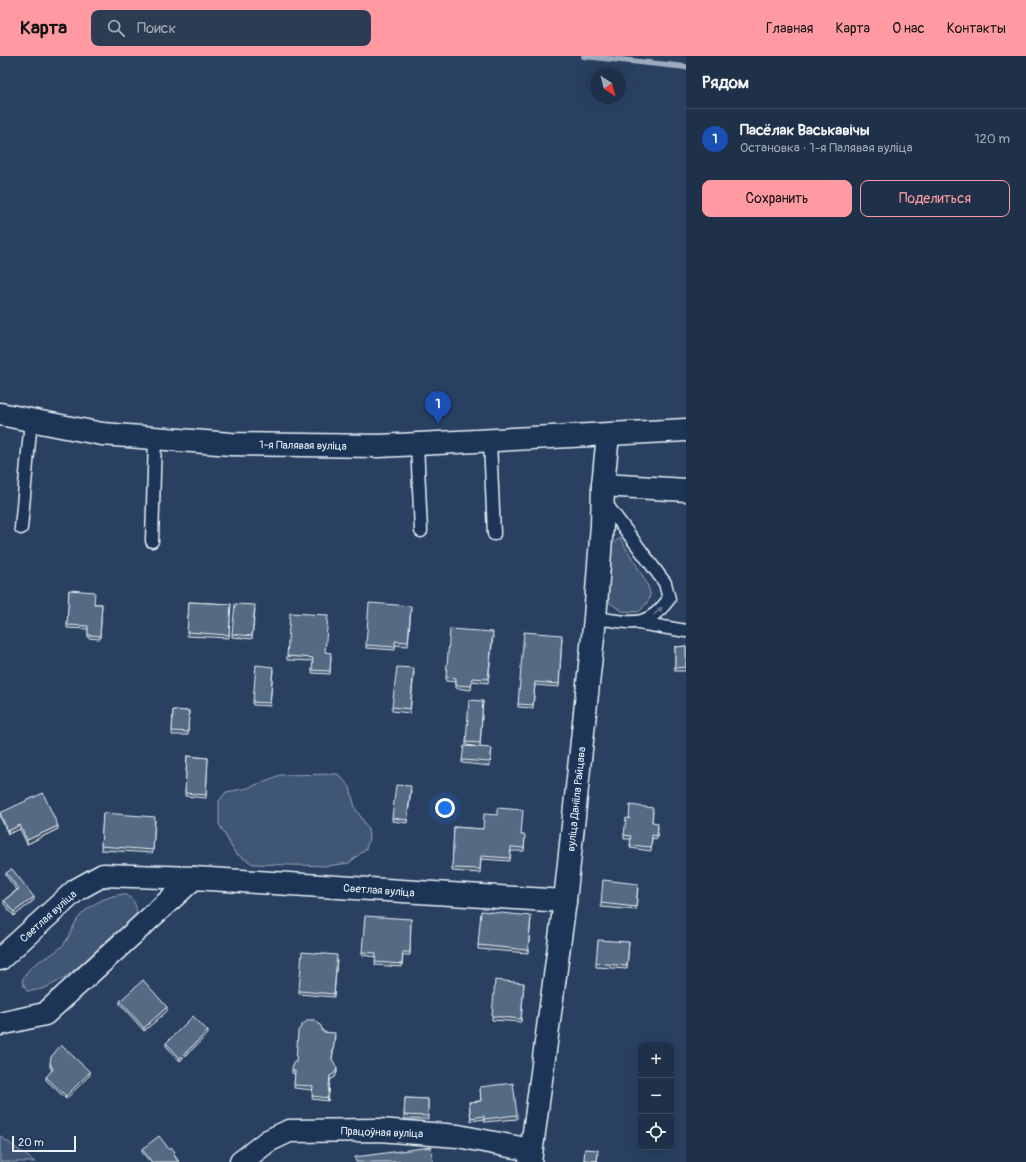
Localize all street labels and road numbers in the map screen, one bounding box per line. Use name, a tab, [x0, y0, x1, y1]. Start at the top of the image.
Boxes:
street label: 1-я Палявая вуліца	[259, 438, 347, 453]
street label: вуліца Данііла Райцава	[565, 746, 588, 852]
street label: Светлая вуліца	[343, 882, 415, 899]
street label: Светлая вуліца	[17, 888, 79, 945]
street label: Працоўная вуліца	[341, 1125, 423, 1140]

